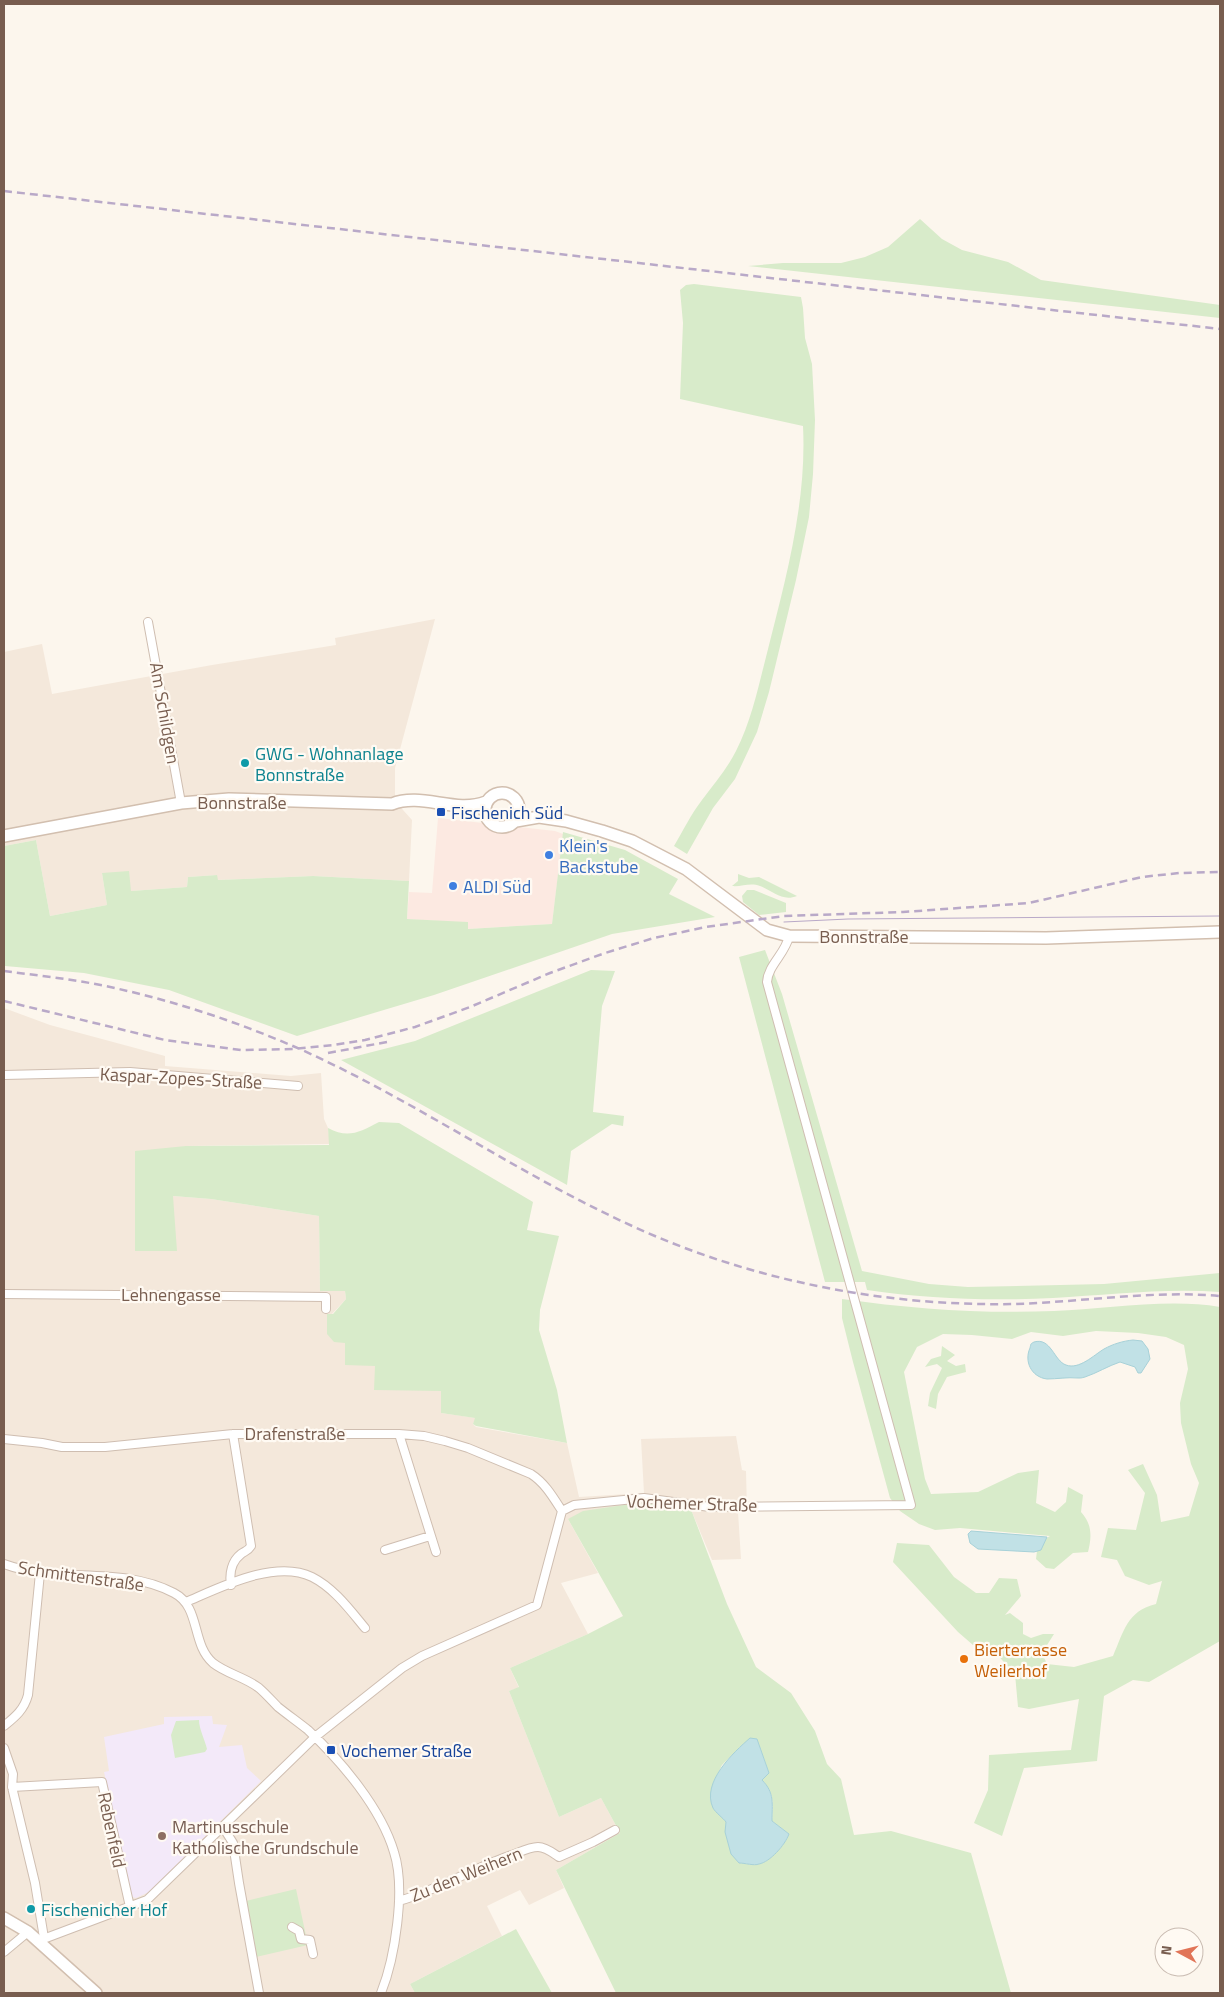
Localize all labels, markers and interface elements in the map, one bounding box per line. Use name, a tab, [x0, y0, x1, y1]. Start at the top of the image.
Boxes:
street label: Am Schildgen	[143, 660, 187, 766]
place label: GWG - Wohnanlage Bonnstraße	[255, 740, 404, 788]
marker: GWG - Wohnanlage Bonnstraße	[239, 757, 251, 769]
street label: Bonnstraße	[197, 789, 287, 816]
place label: Fischenich Süd	[451, 799, 563, 826]
marker: Fischenich Süd	[435, 806, 447, 818]
place label: Klein's Backstube	[559, 832, 638, 880]
marker: Klein's Backstube	[543, 849, 555, 861]
place label: ALDI Süd	[463, 873, 531, 900]
marker: ALDI Süd	[447, 880, 459, 892]
street label: Bonnstraße	[819, 923, 909, 950]
street label: Kaspar-Zopes-Straße	[99, 1060, 263, 1096]
street label: Lehnengasse	[121, 1281, 221, 1308]
street label: Drafenstraße	[245, 1420, 345, 1447]
street label: Vochemer Straße	[626, 1487, 758, 1519]
street label: Schmittenstraße	[16, 1554, 146, 1598]
place label: Bierterrasse Weilerhof	[974, 1636, 1067, 1684]
marker: Bierterrasse Weilerhof	[958, 1653, 970, 1665]
place label: Vochemer Straße	[341, 1737, 472, 1764]
marker: Vochemer Straße	[325, 1744, 337, 1756]
street label: Rebenfeld	[91, 1790, 133, 1870]
place label: Martinusschule Katholische Grundschule	[172, 1813, 359, 1861]
marker: Martinusschule Katholische Grundschule	[156, 1830, 168, 1842]
street label: Zu den Weihern	[406, 1839, 526, 1909]
place label: Fischenicher Hof	[41, 1896, 167, 1923]
marker: Fischenicher Hof	[25, 1903, 37, 1915]
north arrow	[1154, 1927, 1204, 1977]
text: N	[1155, 1944, 1177, 1956]

